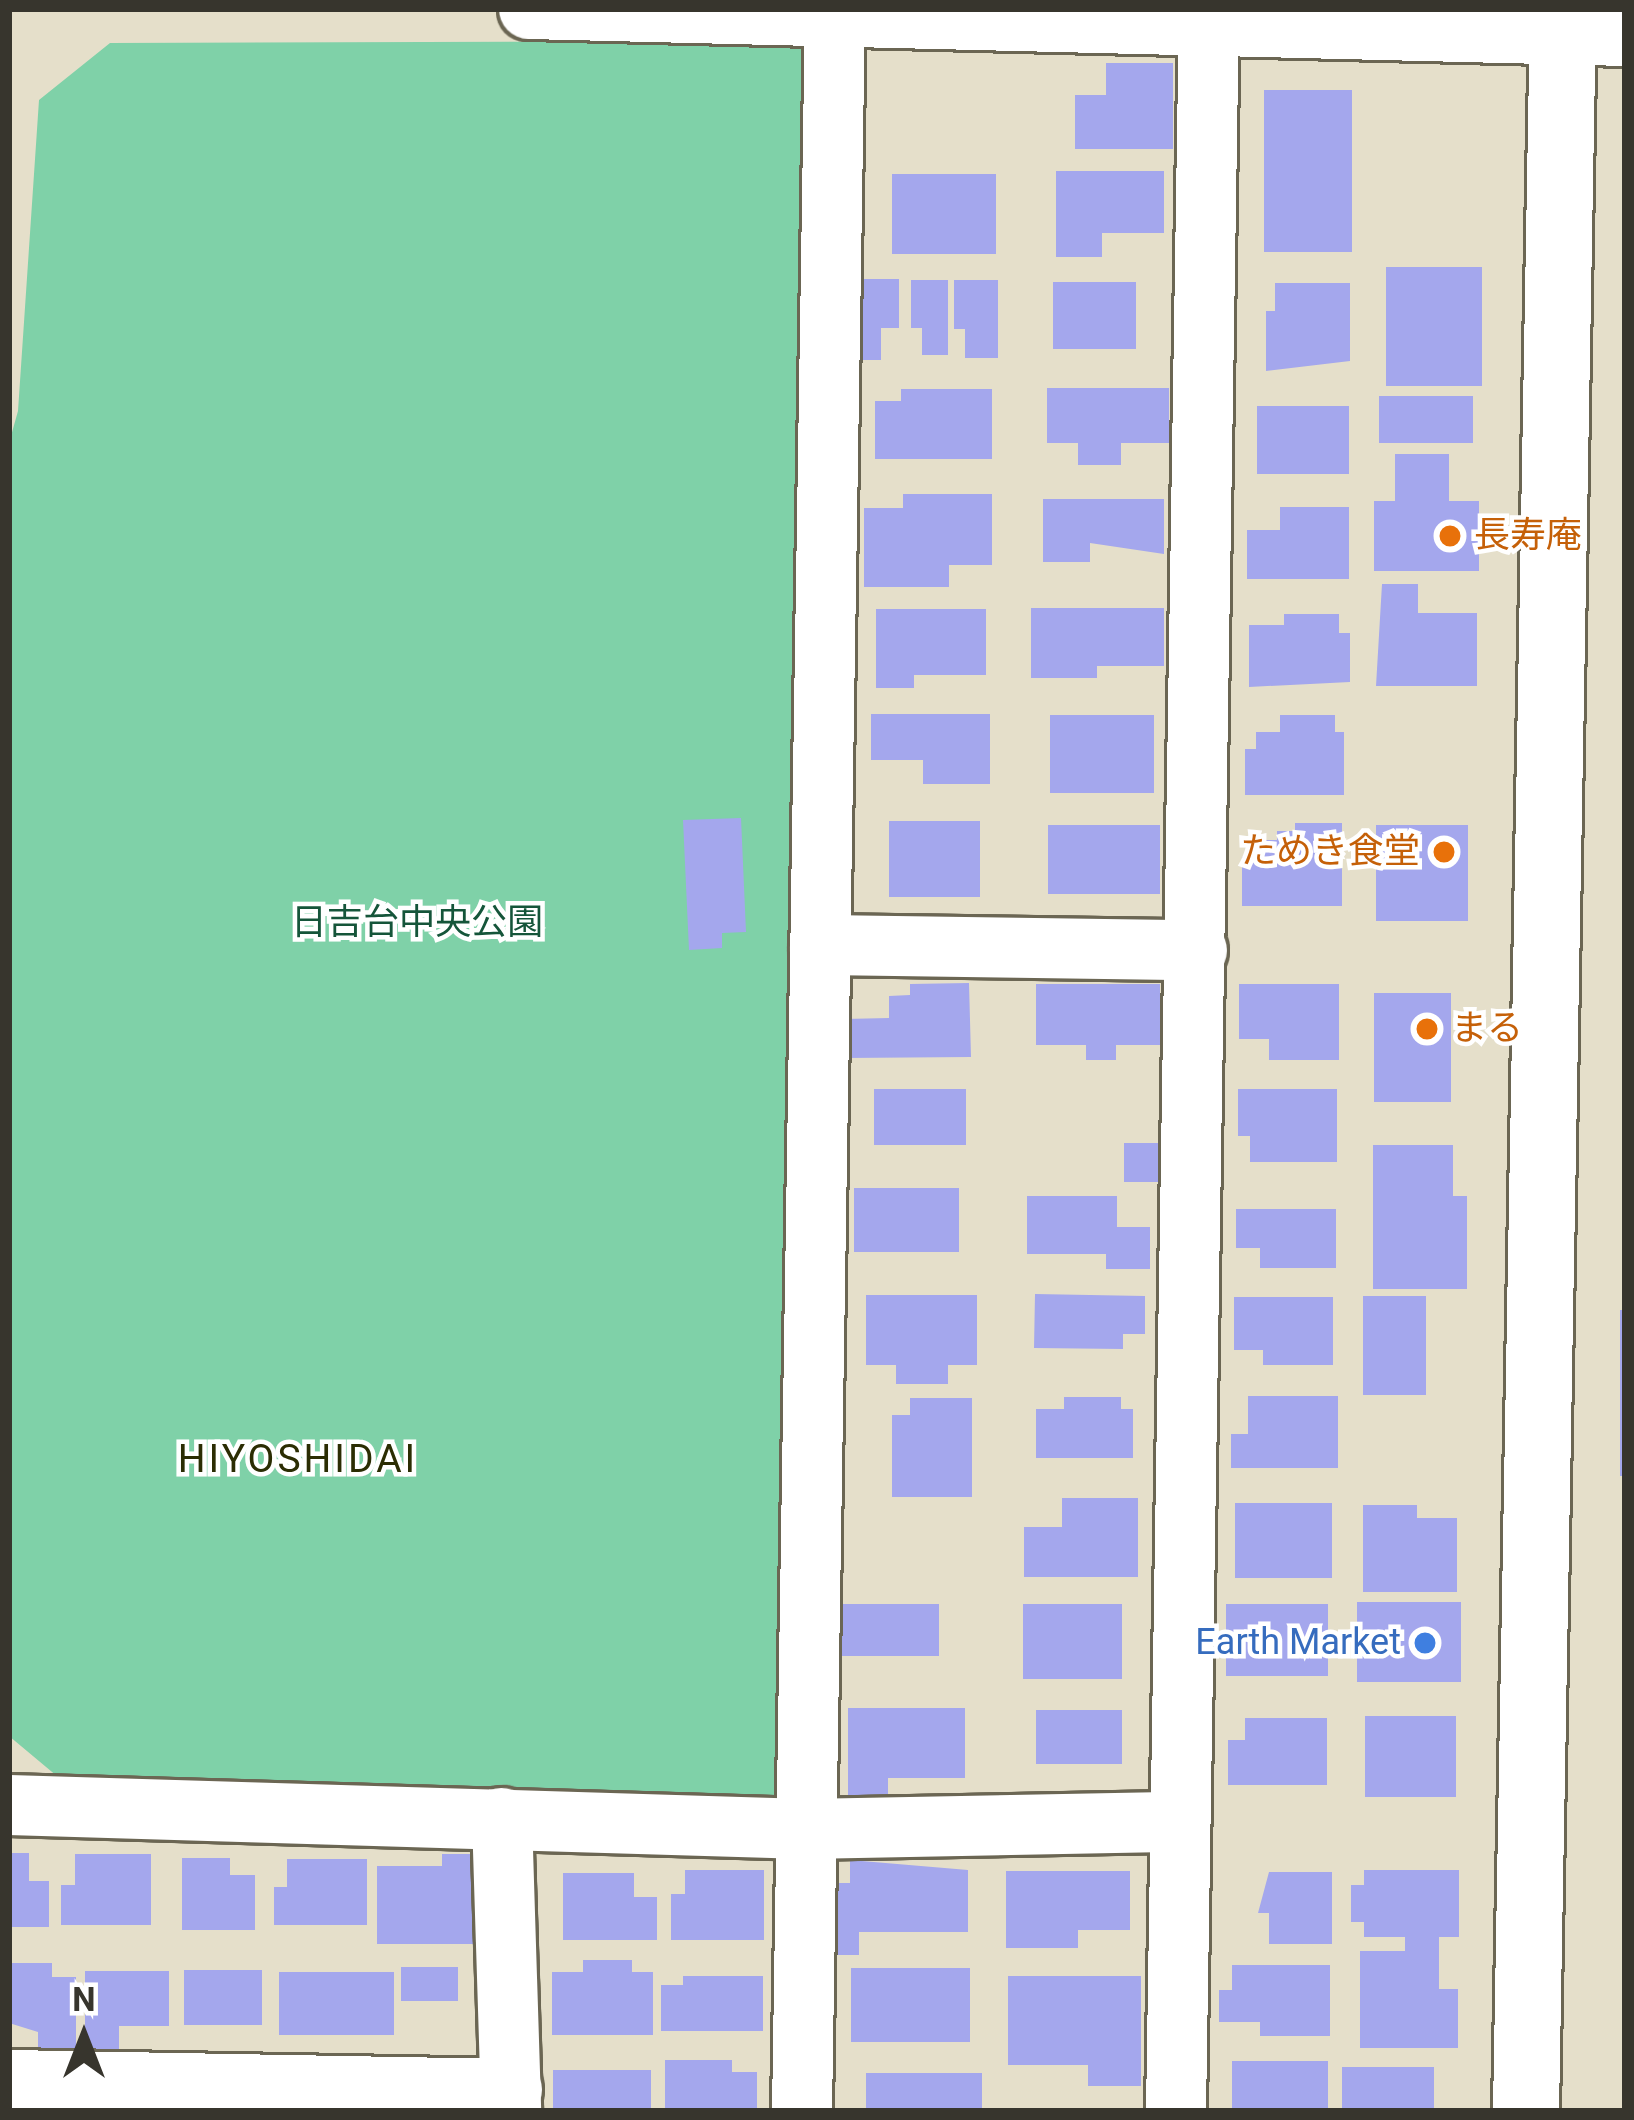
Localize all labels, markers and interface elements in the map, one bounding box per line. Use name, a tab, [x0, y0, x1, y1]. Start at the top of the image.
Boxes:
place label: 長寿庵	[1474, 514, 1582, 558]
marker: 長寿庵	[1437, 523, 1463, 549]
place label: ためき食堂	[1240, 830, 1420, 874]
marker: ためき食堂	[1431, 839, 1457, 865]
park label: 日吉台中央公園	[291, 901, 543, 945]
place label: まる	[1451, 1007, 1523, 1051]
marker: まる	[1414, 1016, 1440, 1042]
district label: HIYOSHIDAI	[178, 1436, 418, 1482]
place label: Earth Market	[1195, 1621, 1401, 1665]
marker: Earth Market	[1412, 1630, 1438, 1656]
north arrow	[24, 1976, 144, 2096]
text: N	[72, 1980, 96, 2019]

